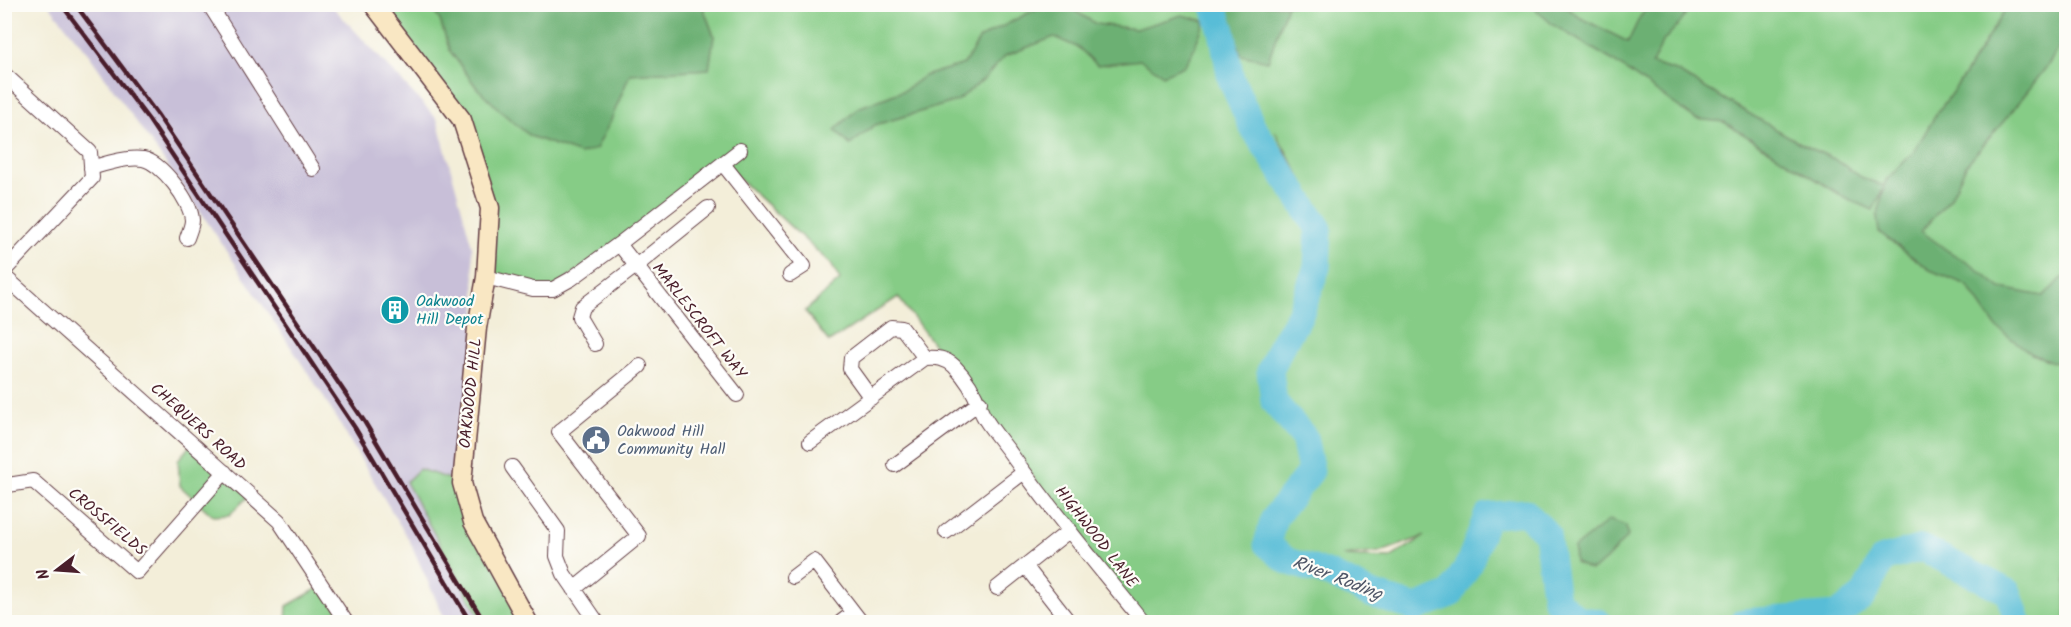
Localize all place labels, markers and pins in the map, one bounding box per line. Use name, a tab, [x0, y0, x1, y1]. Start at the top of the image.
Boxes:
place label: Oakwood Hill Depot	[416, 289, 484, 332]
building icon: Oakwood Hill Depot	[379, 294, 411, 326]
place label: Oakwood Hill Community Hall	[617, 419, 726, 462]
public building icon: Oakwood Hill Community Hall	[580, 424, 612, 456]

